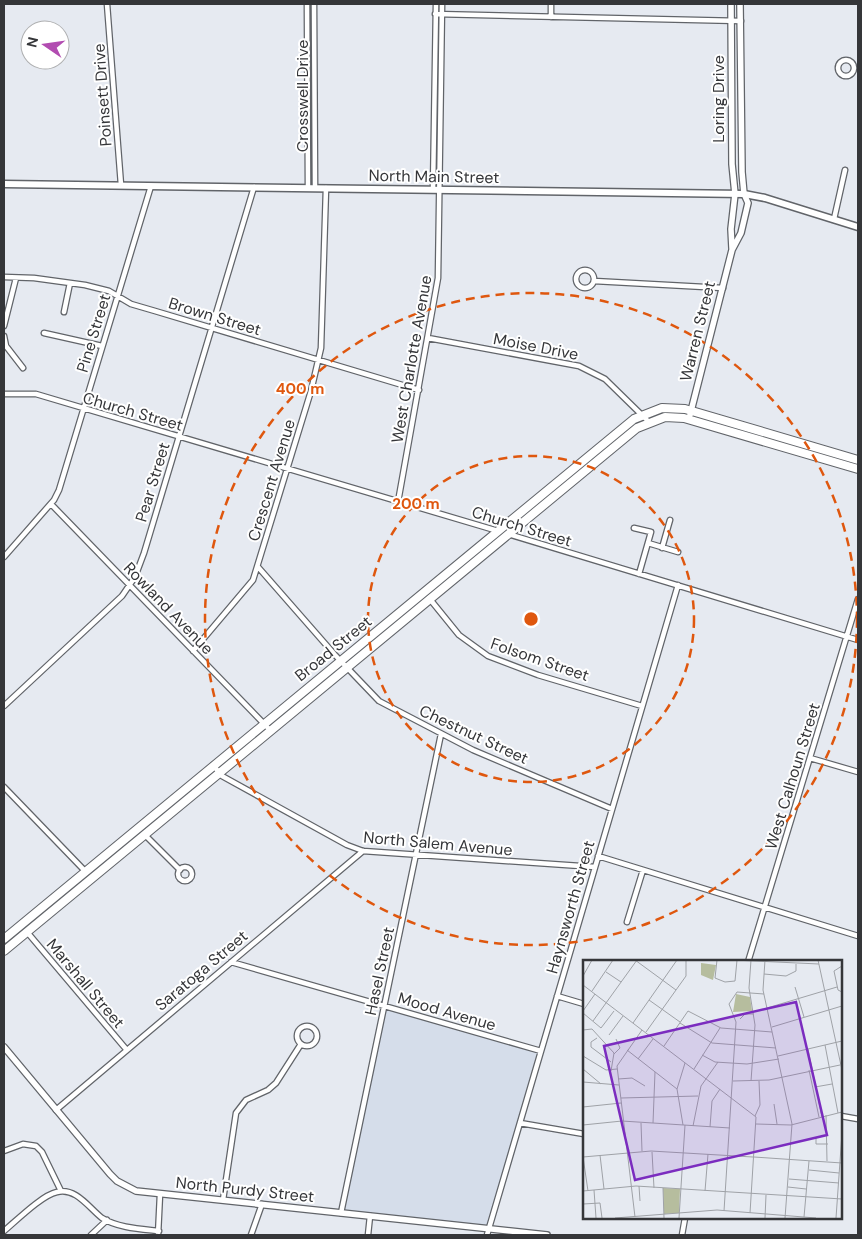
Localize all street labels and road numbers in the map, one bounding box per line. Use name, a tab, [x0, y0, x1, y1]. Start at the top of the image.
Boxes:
street label: Crosswell Drive	[292, 40, 313, 152]
street label: Poinsett Drive	[88, 43, 117, 147]
street label: Loring Drive	[708, 55, 729, 143]
street label: North Main Street	[368, 165, 500, 188]
street label: West Charlotte Avenue	[386, 274, 437, 445]
street label: Warren Street	[675, 279, 720, 384]
street label: Pine Street	[72, 291, 115, 375]
street label: Brown Street	[166, 292, 264, 340]
street label: Moise Drive	[492, 328, 580, 365]
street label: Church Street	[80, 387, 185, 436]
street label: Crescent Avenue	[243, 417, 300, 544]
street label: Pear Street	[130, 440, 175, 524]
street label: Church Street	[469, 501, 574, 552]
street label: Rowland Avenue	[119, 558, 218, 659]
street label: Broad Street	[291, 611, 376, 686]
street label: Folsom Street	[488, 633, 592, 686]
street label: Chestnut Street	[416, 700, 532, 769]
street label: West Calhoun Street	[760, 700, 825, 852]
street label: North Salem Avenue	[362, 827, 513, 860]
street label: Haynsworth Street	[541, 838, 600, 976]
street label: Saratoga Street	[151, 925, 252, 1015]
street label: Hasel Street	[360, 925, 399, 1017]
street label: Marshall Street	[42, 934, 129, 1032]
street label: Mood Avenue	[395, 987, 498, 1036]
street label: North Purdy Street	[175, 1172, 315, 1207]

